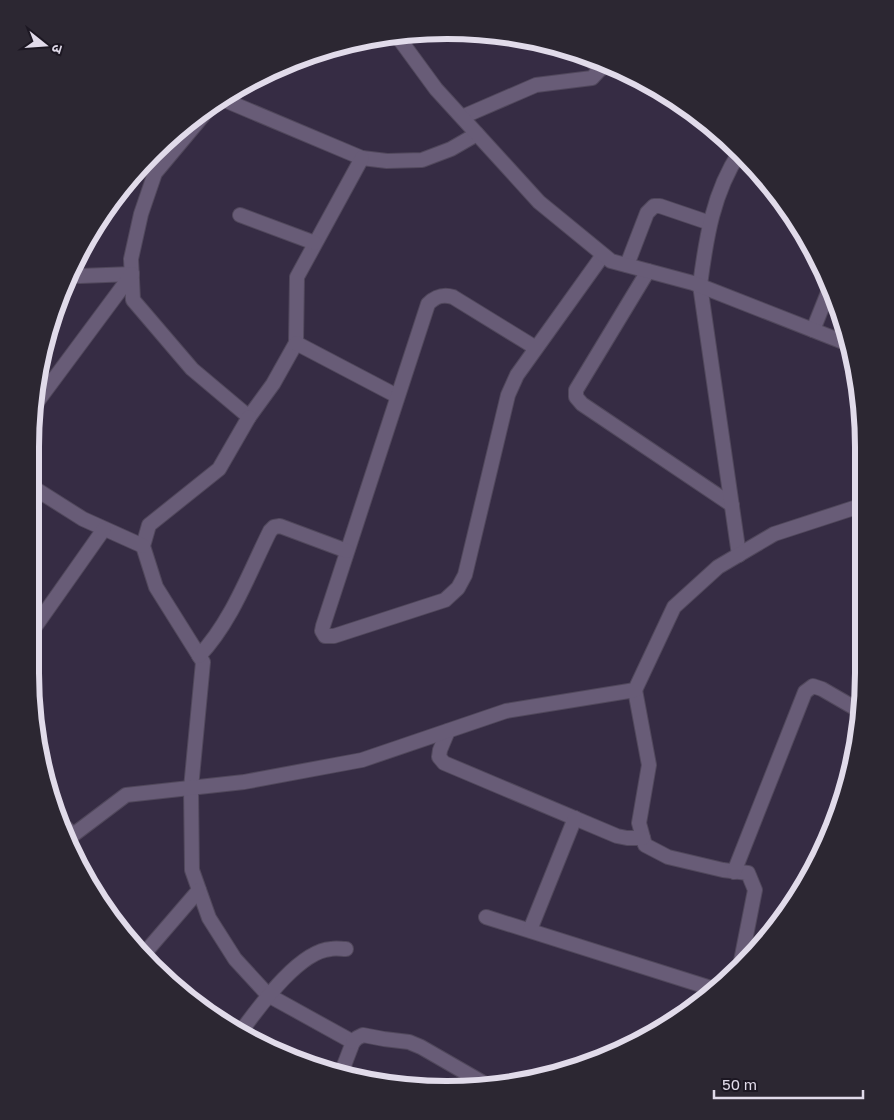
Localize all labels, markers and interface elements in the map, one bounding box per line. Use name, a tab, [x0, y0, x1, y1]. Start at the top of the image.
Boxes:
north arrow	[20, 20, 70, 70]
text: उ	[48, 43, 67, 56]
scale bar	[714, 1068, 863, 1100]
text: 50 m	[722, 1075, 757, 1093]

